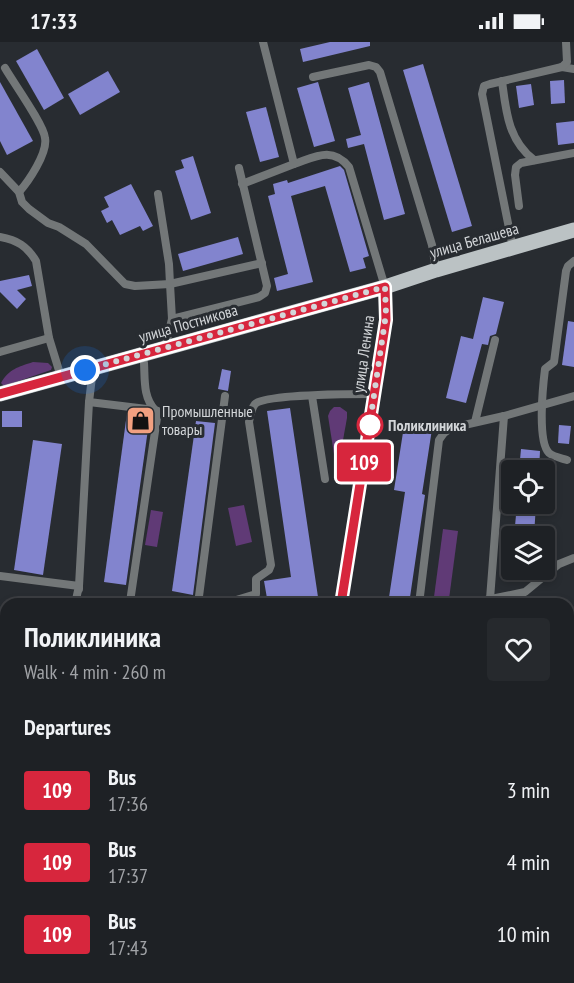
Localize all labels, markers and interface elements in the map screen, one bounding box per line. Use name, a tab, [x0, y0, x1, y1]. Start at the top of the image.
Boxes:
text: 17:33	[30, 7, 78, 35]
street label: улица Белашева	[427, 218, 521, 262]
street label: улица Постникова	[136, 299, 240, 347]
street label: улица Ленина	[348, 314, 378, 394]
your location	[70, 355, 100, 385]
place label: Промышленные товары	[162, 401, 253, 439]
shop icon: Промышленные товары	[125, 404, 157, 436]
marker: Поликлиника	[357, 412, 383, 438]
place label: Поликлиника	[388, 415, 467, 435]
line badge: 109	[330, 442, 398, 482]
text: 109	[349, 449, 379, 476]
map controls	[501, 460, 555, 580]
button: locate	[501, 460, 555, 514]
button: layers	[501, 526, 555, 580]
text: Поликлиника	[24, 618, 161, 655]
button: heart	[487, 618, 550, 681]
text: Walk · 4 min · 260 m	[24, 659, 166, 685]
text: Departures	[24, 713, 111, 741]
text: Bus	[108, 763, 136, 791]
text: 3 min	[507, 776, 550, 804]
text: 109	[42, 777, 72, 804]
text: 17:36	[108, 791, 148, 817]
text: Bus	[108, 835, 136, 863]
text: 4 min	[507, 848, 550, 876]
text: 109	[42, 849, 72, 876]
text: 17:37	[108, 863, 148, 889]
text: Bus	[108, 907, 136, 935]
text: 10 min	[497, 920, 550, 948]
text: 109	[42, 921, 72, 948]
text: 17:43	[108, 935, 148, 961]

